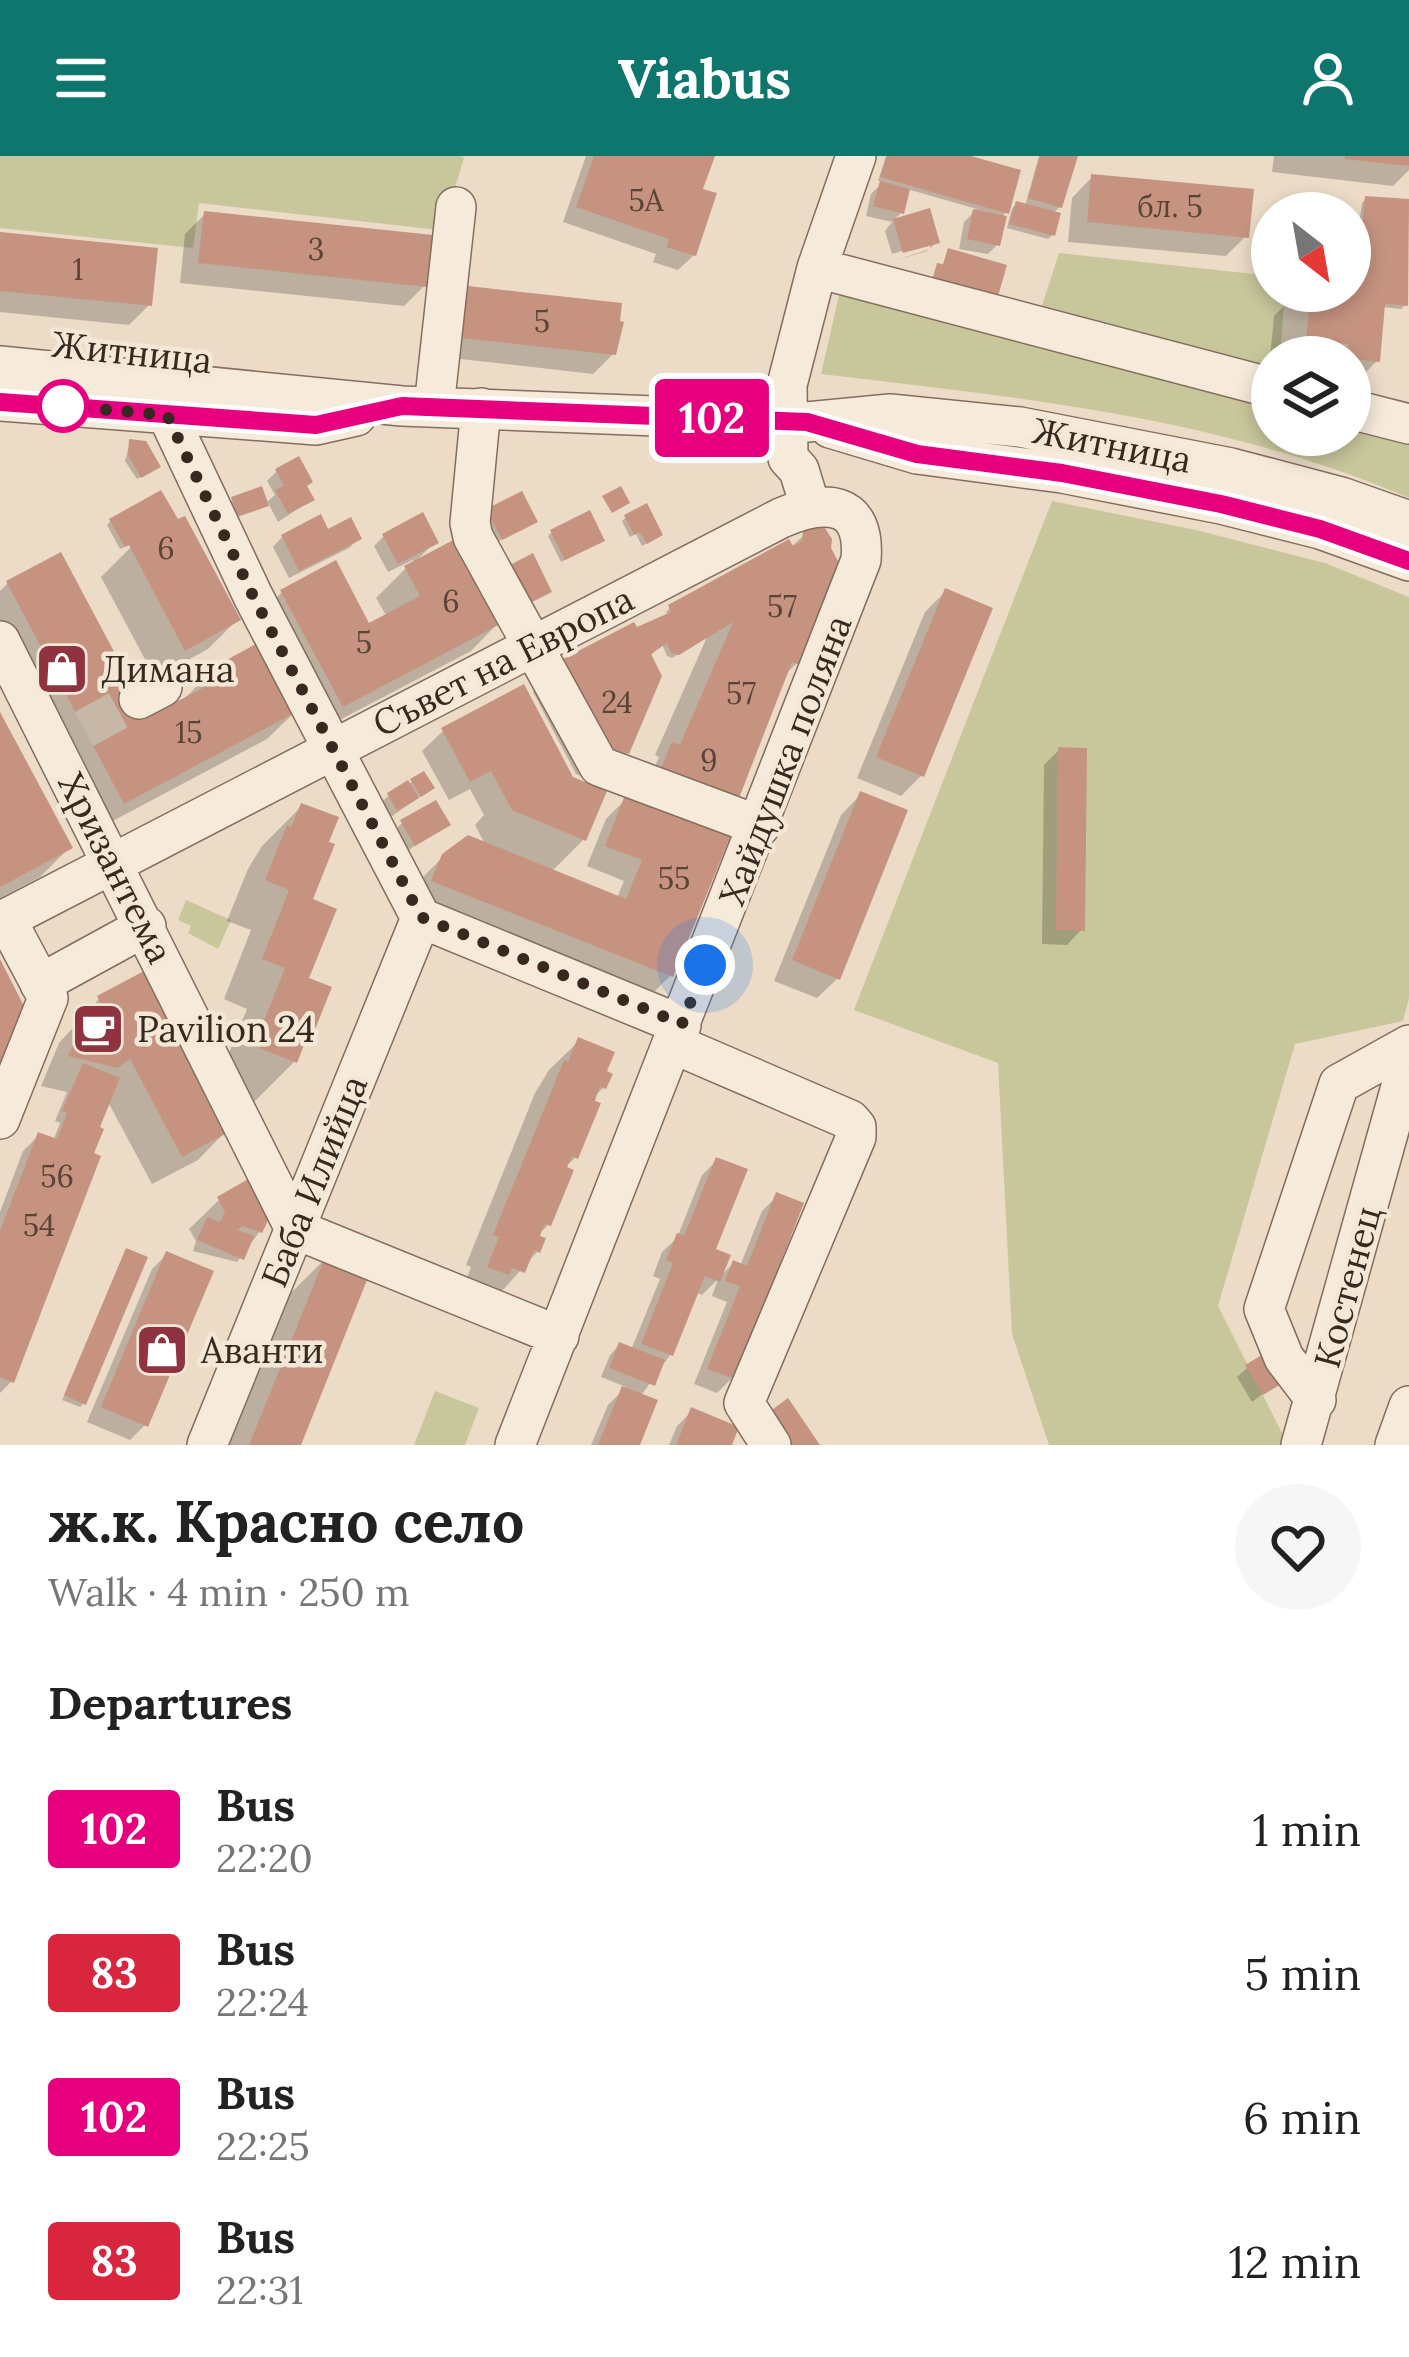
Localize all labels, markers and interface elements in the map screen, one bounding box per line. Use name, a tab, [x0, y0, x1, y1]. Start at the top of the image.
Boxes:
text: Viabus	[618, 44, 791, 113]
icon: menu	[48, 45, 114, 111]
icon: person	[1295, 45, 1361, 111]
house number: 5А	[628, 181, 665, 219]
house number: бл. 5	[1137, 187, 1203, 225]
north arrow	[1251, 192, 1371, 312]
map controls	[1251, 192, 1371, 456]
house number: 3	[308, 230, 324, 268]
house number: 1	[73, 250, 83, 288]
house number: 5	[534, 302, 550, 340]
street label: Житница	[50, 321, 214, 383]
button: layers	[1251, 336, 1371, 456]
line badge: 102	[643, 379, 781, 457]
unlabelled marker	[38, 381, 88, 431]
text: 102	[679, 391, 745, 445]
street label: Житница	[1029, 407, 1195, 483]
house number: 6	[157, 529, 175, 567]
street label: Съвет на Европа	[365, 575, 641, 747]
house number: 6	[442, 582, 460, 620]
house number: 57	[767, 587, 797, 625]
street label: Хайдушка поляна	[708, 608, 862, 912]
house number: 5	[356, 623, 372, 661]
shop icon: Димана	[34, 641, 90, 697]
place label: Димана	[101, 646, 235, 692]
house number: 57	[726, 674, 756, 712]
house number: 24	[601, 683, 633, 721]
house number: 15	[175, 713, 203, 751]
house number: 9	[700, 741, 718, 779]
street label: Хризантема	[48, 765, 184, 971]
house number: 55	[658, 859, 690, 897]
your location	[675, 935, 735, 995]
cafe icon: Pavilion 24	[70, 1001, 126, 1057]
place label: Pavilion 24	[137, 1006, 315, 1052]
street label: Баба Илийца	[251, 1068, 377, 1294]
house number: 56	[40, 1157, 74, 1195]
street label: Костенец	[1303, 1201, 1391, 1373]
house number: 54	[23, 1206, 55, 1244]
shop icon: Аванти	[134, 1322, 190, 1378]
place label: Аванти	[200, 1327, 324, 1373]
button: heart	[1235, 1484, 1361, 1610]
text: ж.к. Красно село	[48, 1485, 524, 1558]
text: Walk · 4 min · 250 m	[48, 1567, 410, 1617]
text: Departures	[48, 1674, 292, 1731]
text: Bus	[216, 1776, 295, 1833]
text: 1 min	[1253, 1801, 1361, 1858]
text: 102	[81, 1802, 147, 1856]
text: 22:20	[216, 1833, 313, 1883]
text: Bus	[216, 1920, 295, 1977]
text: 5 min	[1244, 1945, 1361, 2002]
text: 83	[90, 1946, 138, 2000]
text: 22:24	[216, 1977, 309, 2027]
text: Bus	[216, 2064, 295, 2121]
text: 6 min	[1243, 2089, 1361, 2146]
text: 102	[81, 2090, 147, 2144]
text: 22:25	[216, 2121, 310, 2171]
text: Bus	[216, 2208, 295, 2265]
text: 12 min	[1228, 2233, 1361, 2290]
text: 83	[90, 2234, 138, 2288]
text: 22:31	[216, 2265, 304, 2315]

